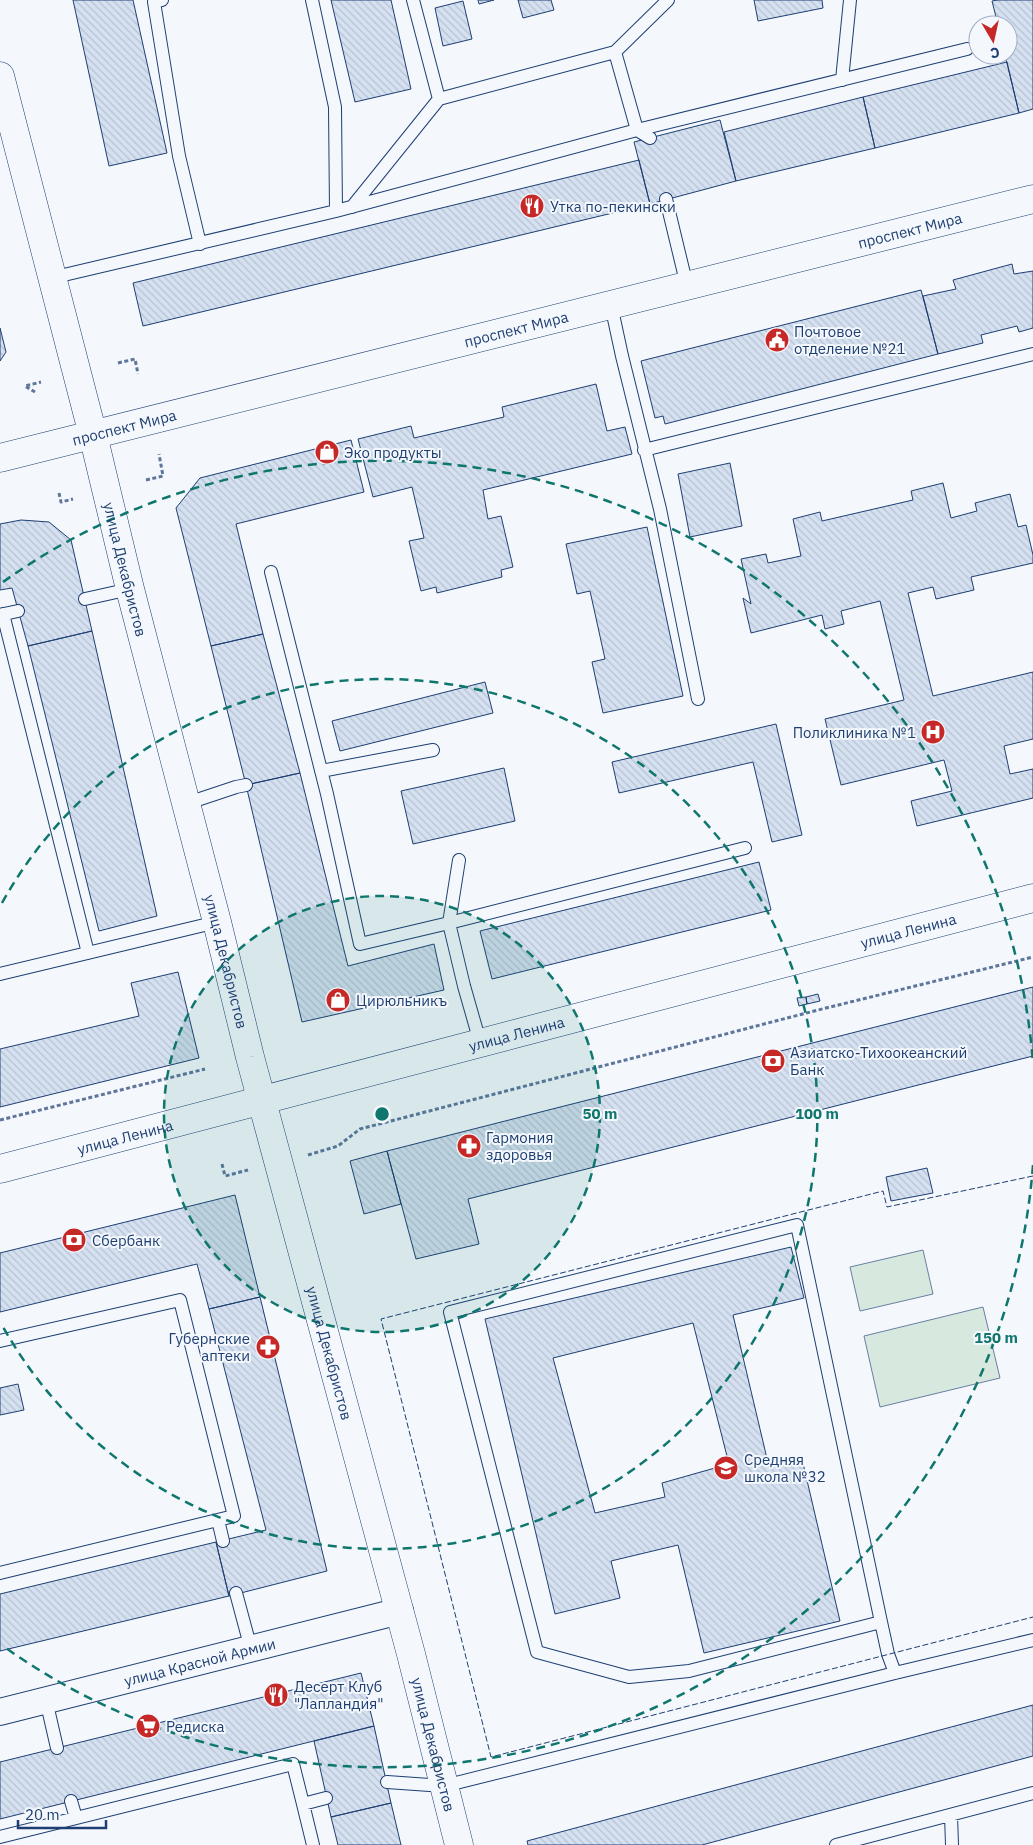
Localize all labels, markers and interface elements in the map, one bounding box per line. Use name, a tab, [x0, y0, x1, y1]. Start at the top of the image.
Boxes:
north arrow	[968, 15, 1018, 65]
text: С	[989, 43, 1001, 62]
restaurant icon: Утка по-пекински	[519, 193, 545, 219]
place label: Утка по-пекински	[550, 197, 676, 216]
street label: проспект Мира	[856, 208, 964, 252]
street label: проспект Мира	[462, 306, 570, 351]
place label: Почтовое отделение №21	[794, 322, 906, 358]
public building icon: Почтовое отделение №21	[764, 327, 790, 353]
street label: проспект Мира	[70, 405, 178, 449]
shop icon: Эко продукты	[314, 439, 340, 465]
place label: Эко продукты	[344, 443, 442, 462]
street label: улица Декабристов	[100, 500, 151, 638]
hospital icon: Поликлиника №1	[920, 719, 946, 745]
place label: Поликлиника №1	[793, 723, 916, 742]
street label: улица Декабристов	[201, 892, 252, 1031]
street label: улица Ленина	[858, 909, 958, 952]
shop icon: Цирюльникъ	[325, 987, 351, 1013]
place label: Цирюльникъ	[356, 991, 447, 1010]
street label: улица Ленина	[467, 1012, 566, 1055]
place label: Азиатско-Тихоокеанский Банк	[790, 1043, 967, 1079]
bank icon: Азиатско-Тихоокеанский Банк	[760, 1048, 786, 1074]
text: 50 m	[583, 1104, 617, 1123]
text: 100 m	[795, 1104, 839, 1123]
centre of rings	[373, 1105, 391, 1123]
street label: улица Ленина	[75, 1115, 175, 1158]
place label: Гармония здоровья	[486, 1128, 553, 1164]
pharmacy icon: Гармония здоровья	[456, 1133, 482, 1159]
bank icon: Сбербанк	[61, 1227, 87, 1253]
place label: Сбербанк	[92, 1231, 160, 1250]
street label: улица Декабристов	[303, 1284, 357, 1422]
text: 150 m	[974, 1328, 1018, 1347]
place label: Губернские аптеки	[169, 1329, 250, 1365]
pharmacy icon: Губернские аптеки	[255, 1334, 281, 1360]
place label: Средняя школа №32	[744, 1450, 826, 1486]
school or university icon: Средняя школа №32	[713, 1455, 739, 1481]
street label: улица Красной Армии	[122, 1633, 277, 1690]
street label: улица Декабристов	[408, 1675, 460, 1814]
place label: Десерт Клуб "Лапландия"	[294, 1677, 384, 1713]
restaurant icon: Десерт Клуб "Лапландия"	[263, 1682, 289, 1708]
supermarket icon: Редиска	[135, 1713, 161, 1739]
place label: Редиска	[166, 1717, 224, 1736]
scale bar	[18, 1798, 105, 1830]
text: 20 m	[25, 1805, 60, 1824]

